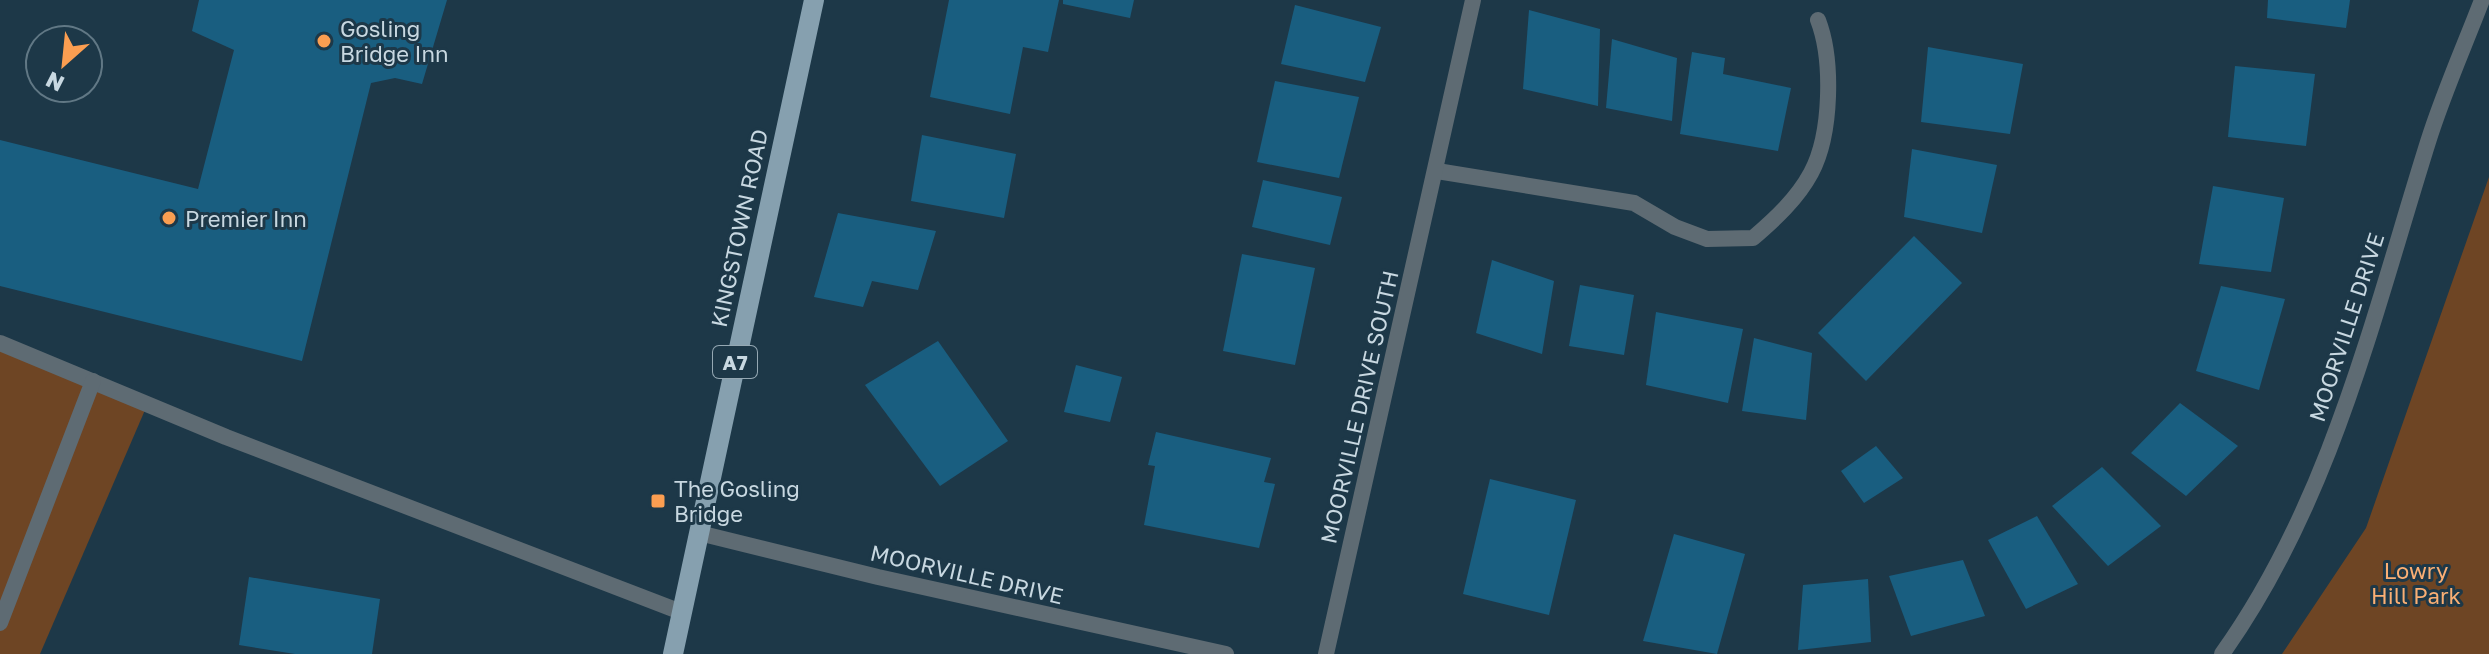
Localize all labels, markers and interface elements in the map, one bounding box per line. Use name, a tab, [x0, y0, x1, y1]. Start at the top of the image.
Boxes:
place label: Gosling Bridge Inn	[340, 15, 449, 67]
north arrow	[24, 24, 104, 104]
marker: Gosling Bridge Inn	[315, 32, 333, 50]
text: N	[41, 66, 68, 98]
street label: KINGSTOWN ROAD	[705, 127, 773, 329]
place label: Premier Inn	[185, 205, 307, 232]
marker: Premier Inn	[160, 209, 178, 227]
street label: MOORVILLE DRIVE	[2303, 229, 2389, 425]
street label: MOORVILLE DRIVE SOUTH	[1314, 268, 1404, 546]
road number: A7	[713, 346, 757, 378]
place label: The Gosling Bridge	[674, 475, 800, 527]
marker: The Gosling Bridge	[649, 492, 667, 510]
street label: MOORVILLE DRIVE	[868, 539, 1066, 609]
park label: Lowry Hill Park	[2371, 557, 2461, 609]

